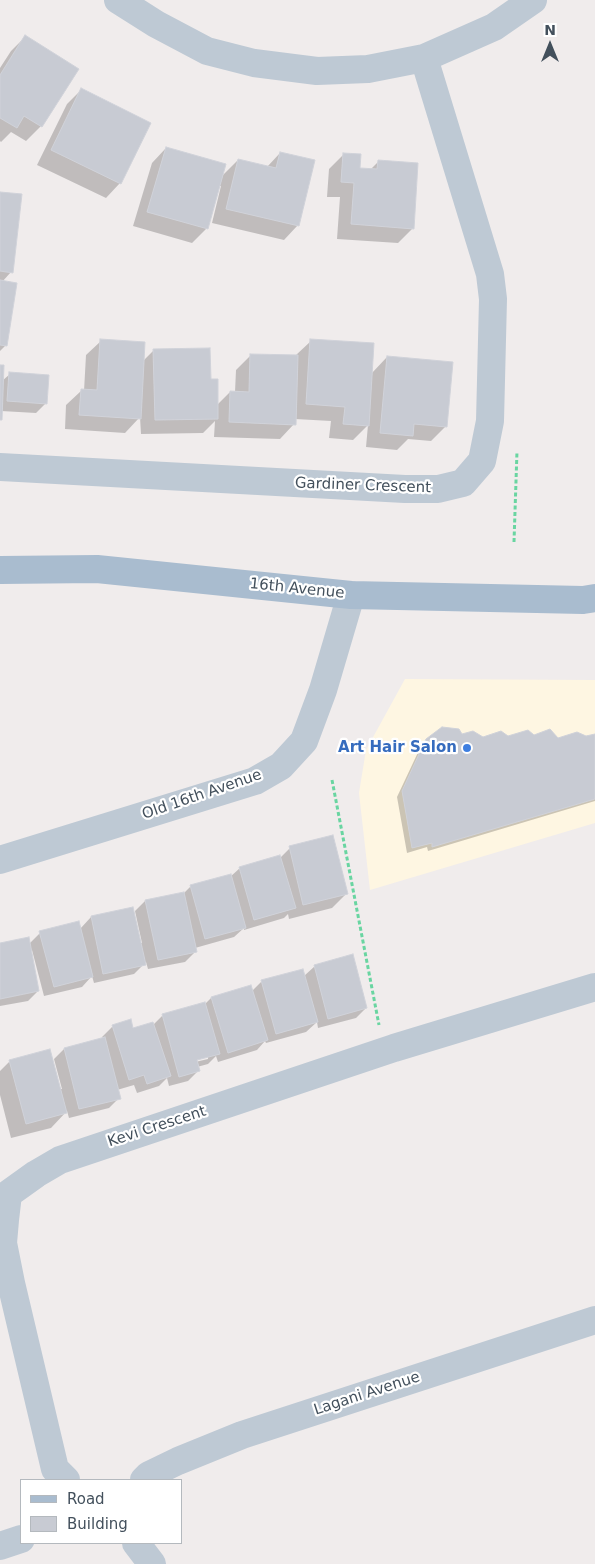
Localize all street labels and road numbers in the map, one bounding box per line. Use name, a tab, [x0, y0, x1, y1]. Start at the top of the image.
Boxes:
street label: Gardiner Crescent	[295, 475, 431, 497]
street label: 16th Avenue	[249, 575, 345, 603]
street label: Old 16th Avenue	[140, 766, 264, 824]
street label: Kevi Crescent	[106, 1103, 208, 1151]
street label: Lagani Avenue	[312, 1368, 422, 1420]

